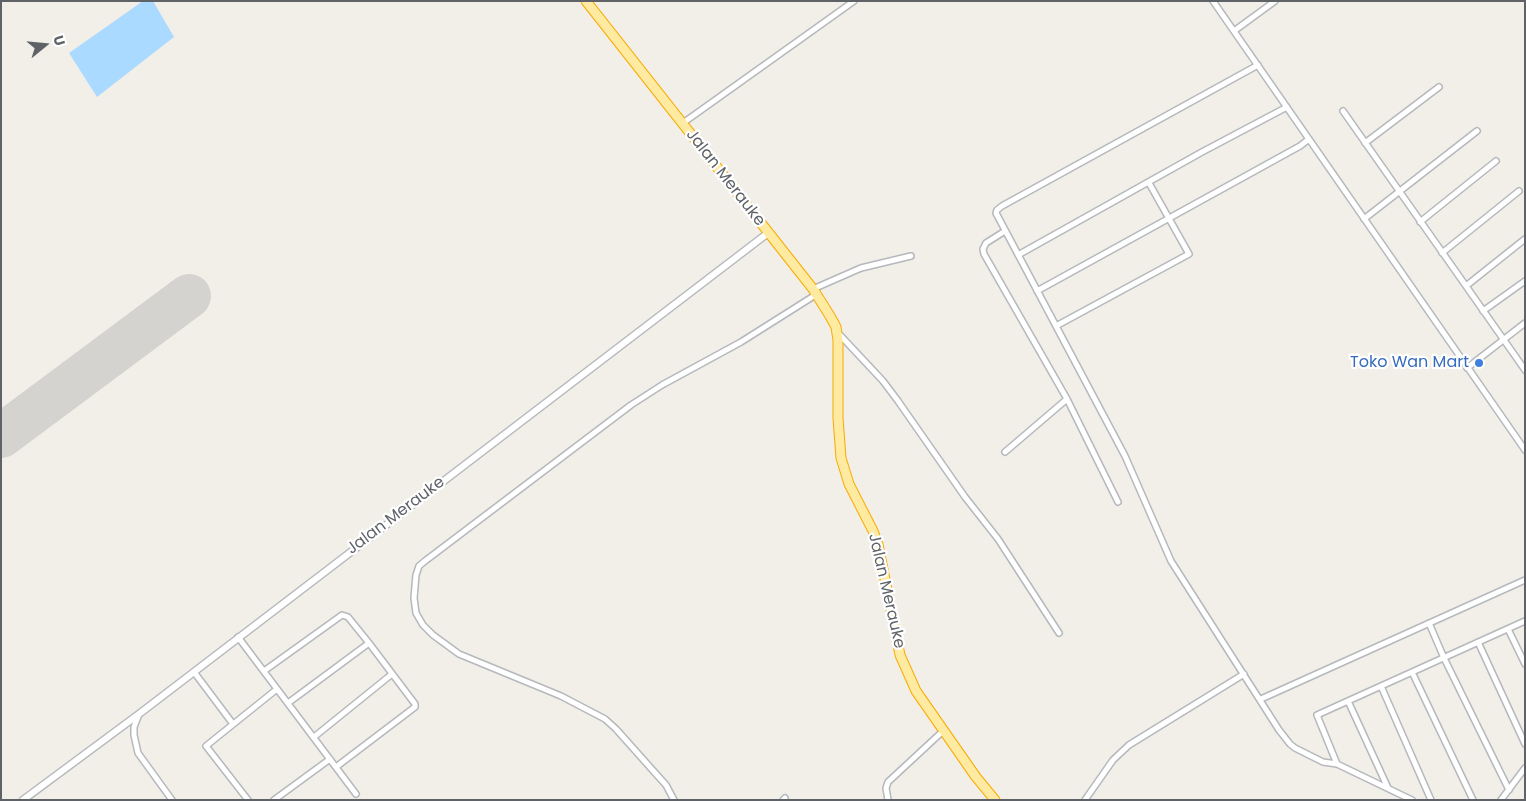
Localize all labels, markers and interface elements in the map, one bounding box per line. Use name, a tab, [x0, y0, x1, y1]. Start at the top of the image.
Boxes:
north arrow	[20, 20, 70, 70]
text: U	[48, 33, 70, 48]
street label: Jalan Merauke	[681, 126, 769, 230]
place label: Toko Wan Mart	[1350, 353, 1469, 373]
marker: Toko Wan Mart	[1473, 357, 1485, 369]
street label: Jalan Merauke	[343, 473, 449, 559]
street label: Jalan Merauke	[863, 532, 909, 650]

